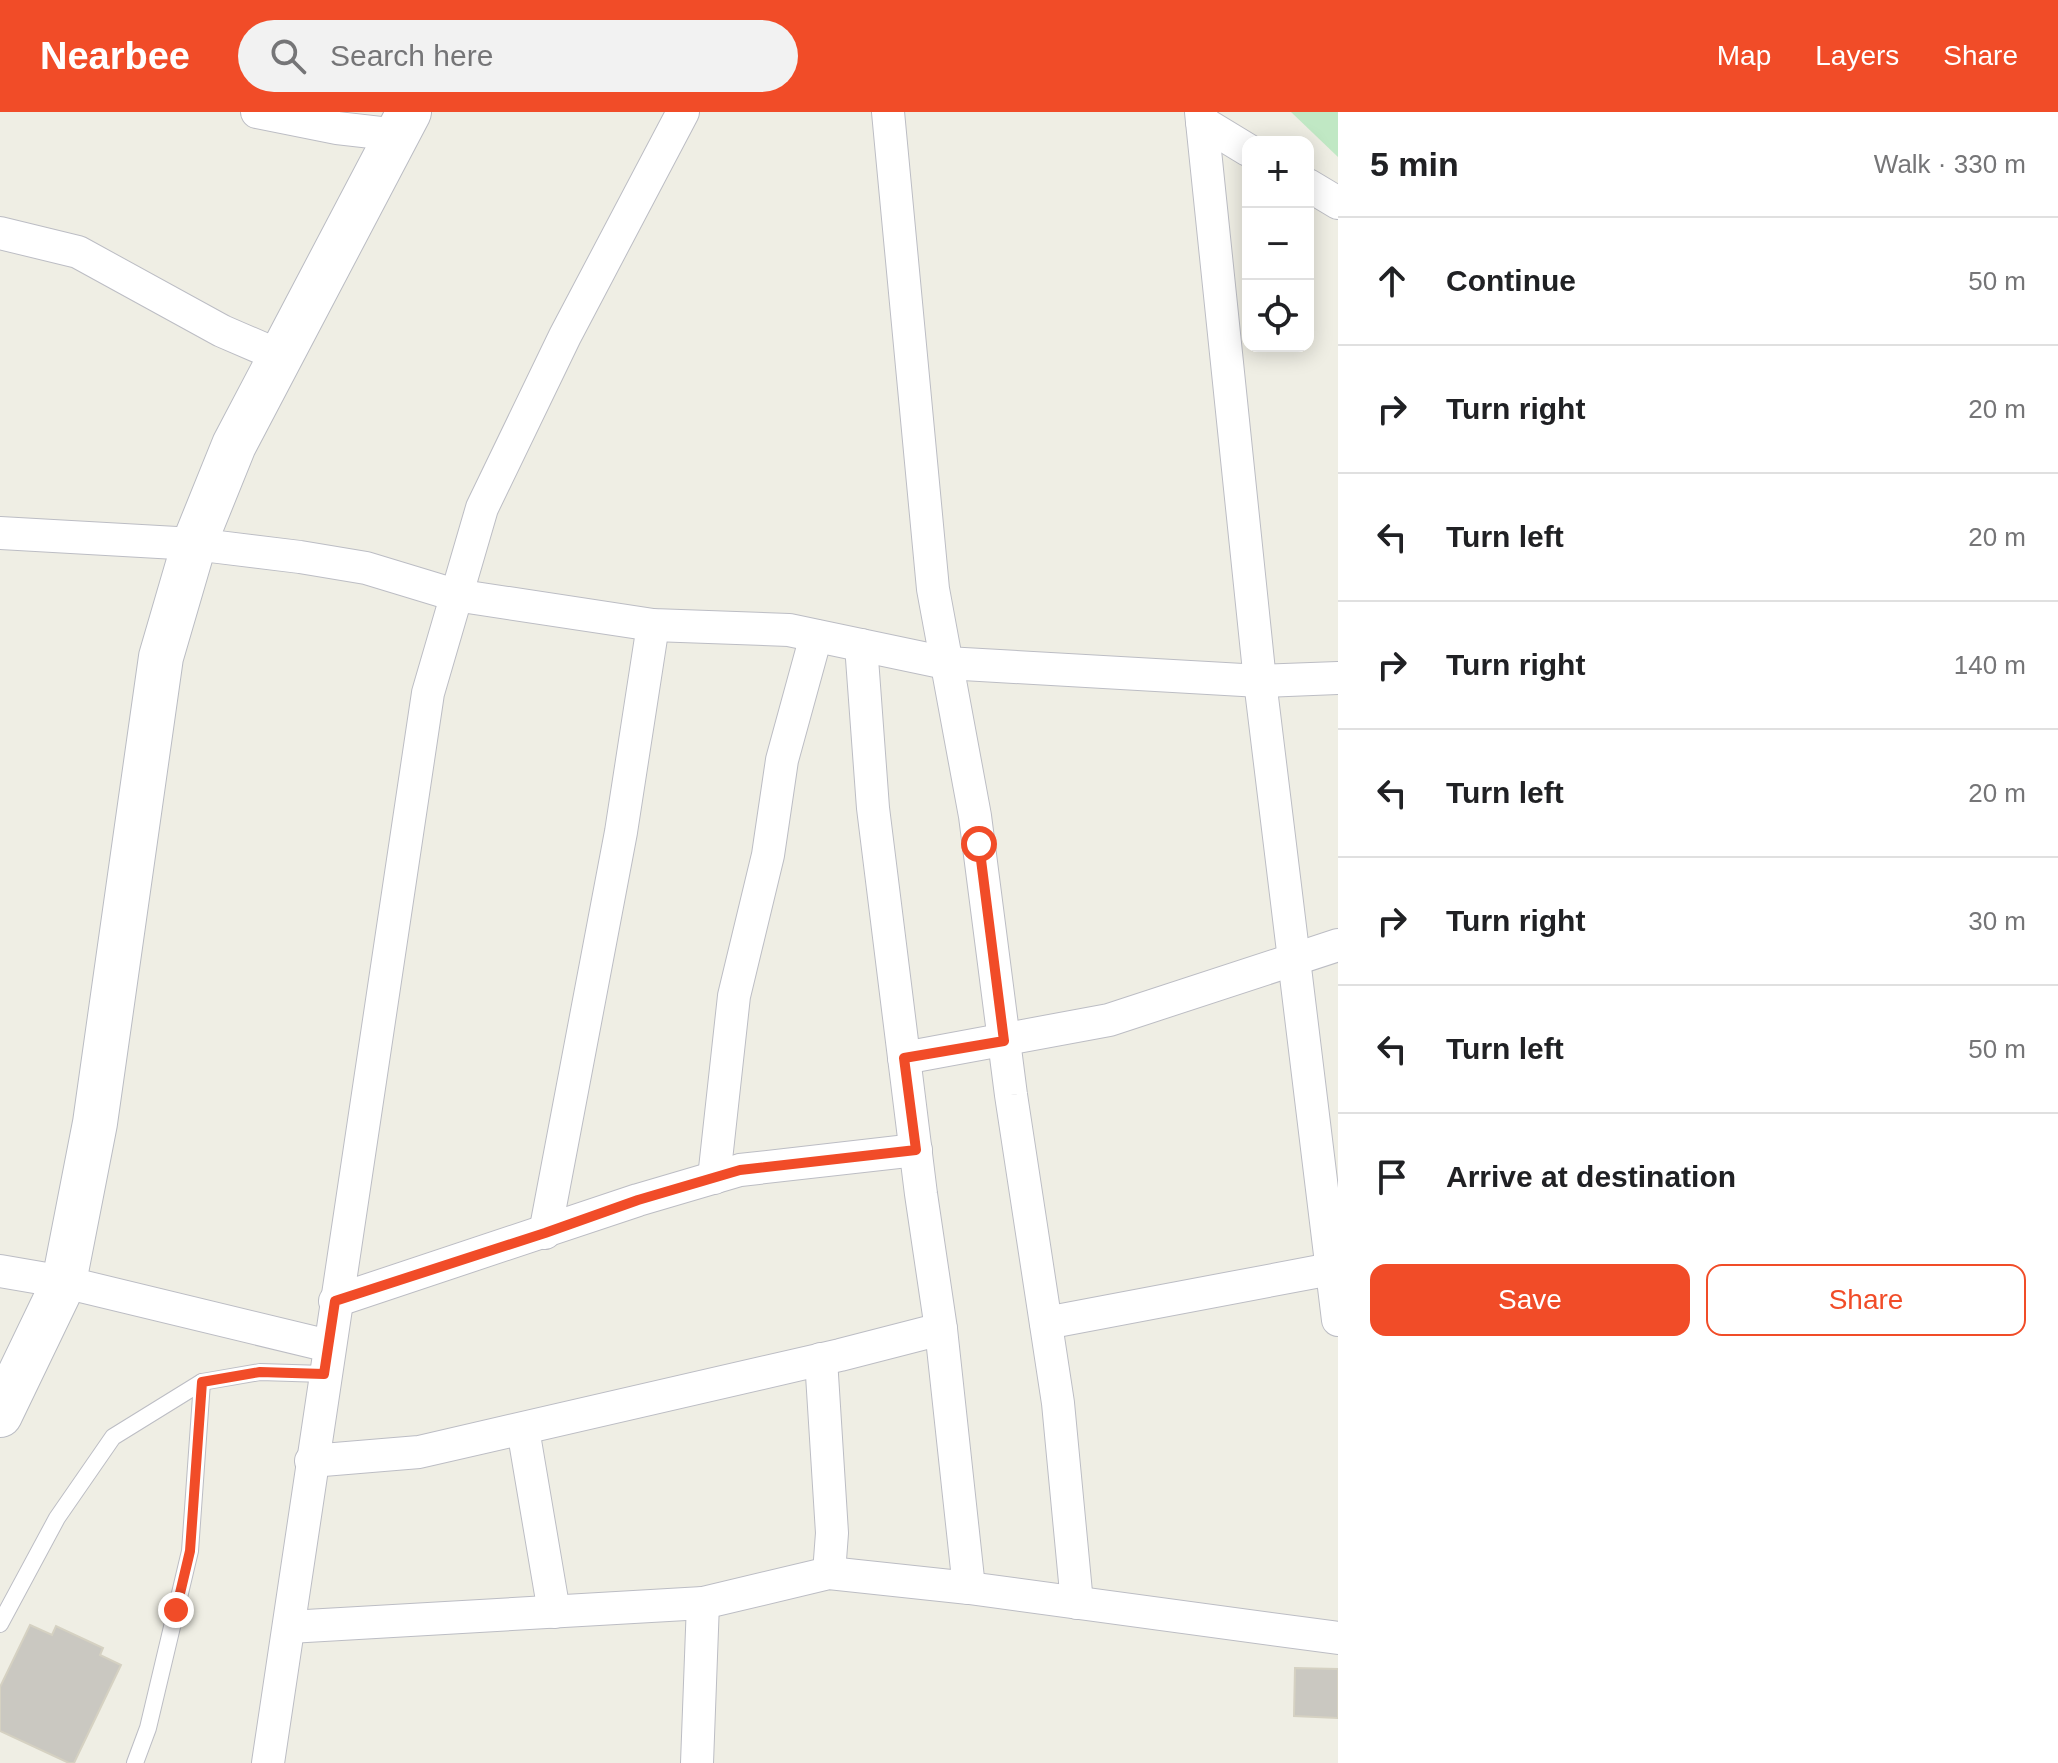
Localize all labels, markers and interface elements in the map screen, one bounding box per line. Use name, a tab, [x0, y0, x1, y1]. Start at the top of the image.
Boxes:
search box	[238, 20, 798, 92]
icon: search	[266, 34, 310, 78]
text: Nearbee	[40, 35, 190, 77]
text: Search here	[330, 39, 493, 72]
text: Map	[1717, 40, 1771, 71]
text: Layers	[1815, 40, 1899, 71]
text: Share	[1943, 40, 2018, 71]
map controls	[1242, 136, 1314, 352]
button: +	[1242, 136, 1314, 208]
text: 5 min	[1370, 145, 1459, 183]
text: Walk · 330 m	[1874, 149, 2026, 179]
button: −	[1242, 208, 1314, 280]
icon: ahead	[1370, 259, 1414, 303]
text: Continue	[1446, 264, 1576, 297]
text: 50 m	[1968, 266, 2026, 296]
button: locate	[1242, 280, 1314, 352]
icon: right	[1370, 387, 1414, 431]
text: Turn right	[1446, 392, 1585, 425]
text: 20 m	[1968, 394, 2026, 424]
icon: left	[1370, 515, 1414, 559]
text: Turn left	[1446, 520, 1564, 553]
text: 20 m	[1968, 522, 2026, 552]
icon: right	[1370, 643, 1414, 687]
text: Turn right	[1446, 648, 1585, 681]
text: 140 m	[1954, 650, 2026, 680]
icon: left	[1370, 771, 1414, 815]
text: Turn left	[1446, 776, 1564, 809]
text: 20 m	[1968, 778, 2026, 808]
route start	[961, 826, 997, 862]
icon: right	[1370, 899, 1414, 943]
text: Turn right	[1446, 904, 1585, 937]
text: 30 m	[1968, 906, 2026, 936]
icon: left	[1370, 1027, 1414, 1071]
text: Turn left	[1446, 1032, 1564, 1065]
text: 50 m	[1968, 1034, 2026, 1064]
icon: arrive	[1370, 1155, 1414, 1199]
text: Arrive at destination	[1446, 1160, 1736, 1193]
button: Save	[1370, 1264, 1690, 1336]
button: Share	[1706, 1264, 2026, 1336]
route end	[158, 1592, 194, 1628]

